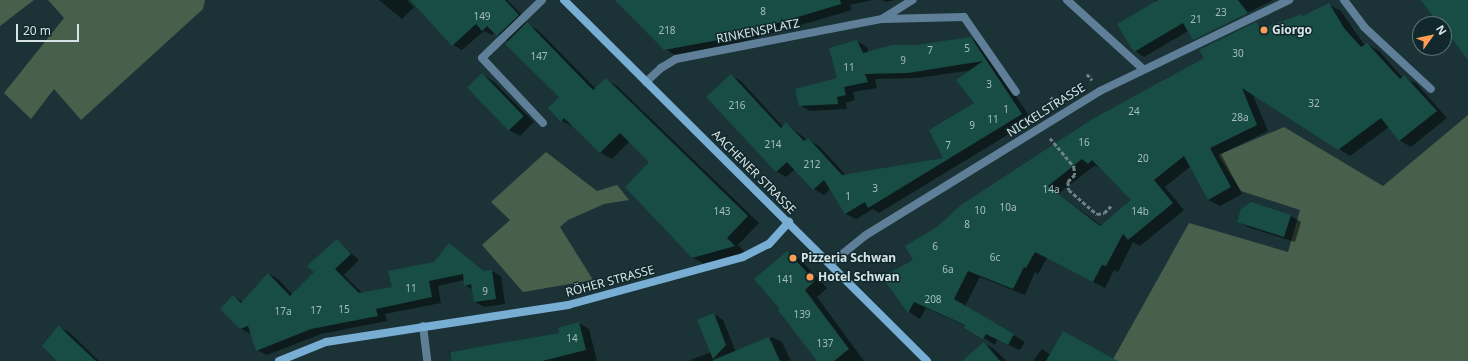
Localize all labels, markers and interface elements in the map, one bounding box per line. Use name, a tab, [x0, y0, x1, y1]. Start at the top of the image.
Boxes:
house number: 8	[760, 6, 766, 18]
house number: 23	[1215, 7, 1227, 19]
house number: 149	[473, 11, 491, 23]
house number: 21	[1190, 14, 1202, 26]
scale bar	[18, 16, 81, 42]
street label: RINKENSPLATZ	[715, 16, 801, 46]
north arrow	[1412, 16, 1452, 56]
text: 20 m	[23, 22, 51, 39]
text: N	[1433, 22, 1450, 38]
place label: Giorgo	[1272, 23, 1312, 37]
house number: 218	[658, 25, 676, 37]
marker: Giorgo	[1259, 25, 1269, 35]
house number: 5	[964, 43, 970, 55]
house number: 7	[927, 45, 933, 57]
house number: 30	[1232, 48, 1244, 60]
house number: 147	[530, 51, 548, 63]
house number: 9	[900, 55, 906, 67]
house number: 11	[843, 62, 855, 74]
house number: 3	[986, 79, 992, 91]
street label: NICKELSTRASSE	[1004, 80, 1088, 140]
house number: 32	[1308, 98, 1320, 110]
house number: 216	[728, 100, 746, 112]
house number: 1	[1003, 104, 1009, 116]
house number: 24	[1128, 106, 1140, 118]
house number: 28a	[1231, 112, 1249, 124]
house number: 11	[987, 114, 999, 126]
house number: 9	[969, 120, 975, 132]
street label: AACHENER STRASSE	[709, 127, 799, 217]
house number: 16	[1078, 137, 1090, 149]
house number: 214	[764, 139, 782, 151]
house number: 7	[945, 140, 951, 152]
house number: 20	[1137, 153, 1149, 165]
house number: 212	[803, 159, 821, 171]
house number: 3	[872, 183, 878, 195]
house number: 14a	[1042, 184, 1060, 196]
house number: 1	[845, 191, 851, 203]
house number: 10a	[999, 202, 1017, 214]
house number: 10	[974, 205, 986, 217]
house number: 143	[713, 206, 731, 218]
house number: 14b	[1131, 206, 1149, 218]
house number: 8	[964, 219, 970, 231]
house number: 6	[932, 241, 938, 253]
place label: Pizzeria Schwan	[801, 251, 896, 265]
house number: 6c	[990, 252, 1000, 264]
marker: Pizzeria Schwan	[788, 253, 798, 263]
street label: RÖHER STRASSE	[564, 262, 656, 300]
house number: 6a	[942, 264, 954, 276]
place label: Hotel Schwan	[818, 270, 900, 284]
marker: Hotel Schwan	[805, 272, 815, 282]
house number: 141	[776, 274, 794, 286]
house number: 11	[405, 283, 417, 295]
house number: 9	[482, 286, 488, 298]
house number: 208	[924, 294, 942, 306]
house number: 15	[338, 304, 350, 316]
house number: 17	[310, 305, 322, 317]
house number: 17a	[274, 306, 292, 318]
house number: 139	[793, 309, 811, 321]
house number: 14	[566, 333, 578, 345]
house number: 137	[816, 338, 834, 350]

